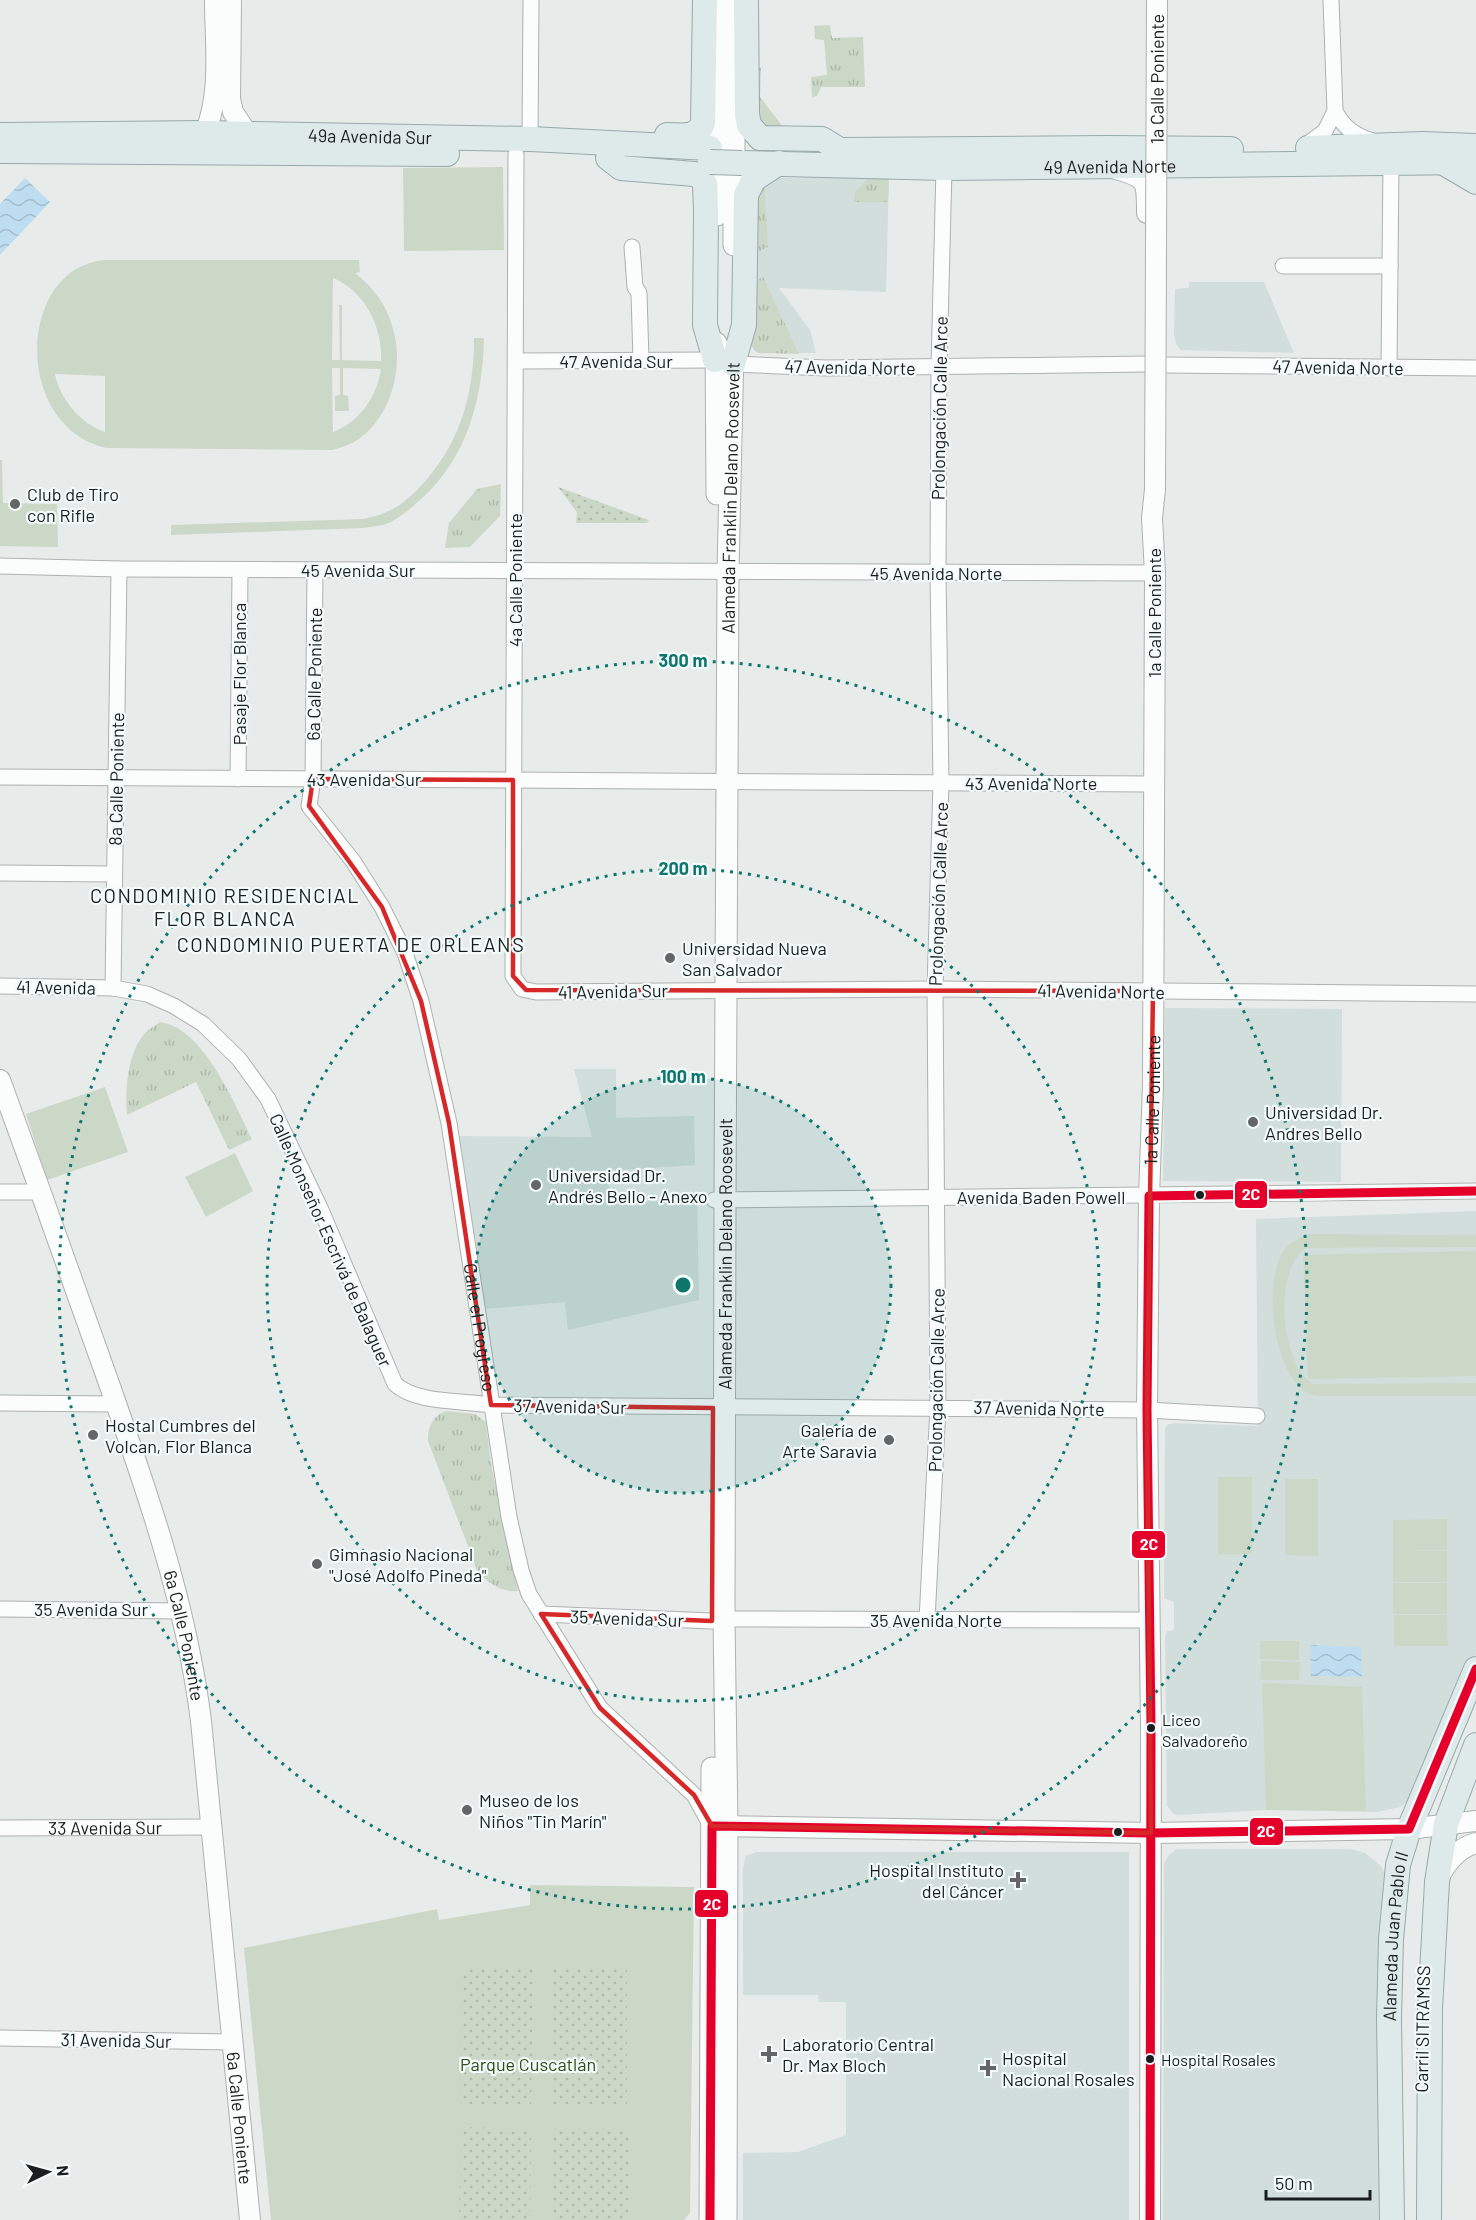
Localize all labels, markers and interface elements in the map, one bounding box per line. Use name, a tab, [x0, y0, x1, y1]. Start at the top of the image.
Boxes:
street label: 1a Calle Poniente	[1145, 14, 1168, 144]
street label: 49a Avenida Sur	[308, 124, 433, 148]
street label: 49 Avenida Norte	[1043, 154, 1176, 178]
street label: Prolongación Calle Arce	[926, 316, 952, 500]
street label: 47 Avenida Sur	[559, 350, 673, 372]
street label: 47 Avenida Norte	[784, 355, 916, 379]
street label: 47 Avenida Norte	[1272, 355, 1404, 379]
street label: Alameda Franklin Delano Roosevelt	[717, 362, 744, 634]
place label: Club de Tiro con Rifle	[27, 483, 119, 526]
marker: Club de Tiro con Rifle	[8, 497, 22, 511]
street label: 4a Calle Poniente	[504, 513, 526, 647]
street label: 1a Calle Poniente	[1143, 548, 1165, 678]
street label: 45 Avenida Sur	[301, 559, 416, 581]
street label: 45 Avenida Norte	[870, 562, 1002, 584]
street label: Pasaje Flor Blanca	[228, 603, 250, 745]
street label: 6a Calle Poniente	[302, 607, 326, 741]
text: 300 m	[659, 649, 707, 671]
street label: 8a Calle Poniente	[104, 712, 128, 846]
street label: 43 Avenida Sur	[307, 768, 422, 790]
street label: 43 Avenida Norte	[965, 772, 1097, 794]
street label: Prolongación Calle Arce	[924, 802, 952, 986]
text: 200 m	[658, 857, 708, 879]
district label: CONDOMINIO RESIDENCIAL FLOR BLANCA	[90, 883, 360, 930]
district label: CONDOMINIO PUERTA DE ORLEANS	[177, 932, 525, 956]
place label: Universidad Nueva San Salvador	[682, 937, 827, 980]
marker: Universidad Nueva San Salvador	[663, 951, 677, 965]
street label: 41 Avenida	[16, 975, 96, 999]
street label: 41 Avenida Sur	[558, 979, 669, 1003]
street label: 41 Avenida Norte	[1037, 979, 1165, 1003]
street label: 1a Calle Poniente	[1139, 1035, 1164, 1166]
text: 100 m	[660, 1065, 706, 1087]
place label: Universidad Dr. Andres Bello	[1265, 1101, 1383, 1144]
street label: Calle Monseñor Escrivá de Balaguer	[265, 1110, 397, 1371]
marker: Universidad Dr. Andres Bello	[1246, 1115, 1260, 1129]
street label: Alameda Franklin Delano Roosevelt	[714, 1118, 736, 1390]
place label: Universidad Dr. Andrés Bello - Anexo	[548, 1164, 708, 1207]
marker: Universidad Dr. Andrés Bello - Anexo	[529, 1178, 543, 1192]
line badge: 2C	[1234, 1180, 1268, 1209]
text: 2C	[1242, 1184, 1261, 1203]
street label: Avenida Baden Powell	[957, 1186, 1125, 1208]
unlabelled marker	[1194, 1189, 1206, 1201]
street label: Calle el Progreso	[459, 1261, 501, 1393]
centre of rings	[673, 1275, 693, 1295]
street label: Prolongación Calle Arce	[923, 1288, 949, 1472]
street label: 37 Avenida Sur	[513, 1394, 627, 1418]
street label: 37 Avenida Norte	[973, 1396, 1105, 1420]
place label: Hostal Cumbres del Volcan, Flor Blanca	[105, 1414, 256, 1457]
place label: Galería de Arte Saravia	[782, 1419, 877, 1462]
marker: Hostal Cumbres del Volcan, Flor Blanca	[86, 1428, 100, 1442]
marker: Galería de Arte Saravia	[882, 1433, 896, 1447]
line badge: 2C	[1131, 1530, 1166, 1559]
text: 2C	[1140, 1534, 1159, 1553]
place label: Gimnasio Nacional "José Adolfo Pineda"	[329, 1543, 487, 1586]
marker: Gimnasio Nacional "José Adolfo Pineda"	[310, 1557, 324, 1571]
street label: 6a Calle Poniente	[159, 1568, 209, 1702]
street label: 35 Avenida Sur	[34, 1598, 148, 1620]
street label: 35 Avenida Sur	[570, 1605, 685, 1631]
street label: 35 Avenida Norte	[870, 1609, 1002, 1631]
place label: Liceo Salvadoreño	[1162, 1710, 1248, 1750]
marker: Liceo Salvadoreño	[1145, 1722, 1157, 1734]
place label: Museo de los Niños "Tin Marín"	[479, 1789, 607, 1832]
marker: Museo de los Niños "Tin Marín"	[460, 1803, 474, 1817]
street label: 33 Avenida Sur	[48, 1816, 163, 1839]
line badge: 2C	[1249, 1817, 1284, 1846]
text: 2C	[1257, 1821, 1276, 1840]
unlabelled marker	[1112, 1826, 1124, 1838]
street label: Alameda Juan Pablo II	[1378, 1849, 1413, 2021]
place label: Hospital Instituto del Cáncer	[869, 1859, 1004, 1902]
marker: Hospital Instituto del Cáncer	[1009, 1871, 1027, 1889]
line badge: 2C	[694, 1889, 729, 1918]
text: 2C	[703, 1894, 722, 1913]
street label: Carril SITRAMSS	[1410, 1965, 1434, 2093]
street label: 31 Avenida Sur	[60, 2028, 172, 2052]
place label: Laboratorio Central Dr. Max Bloch	[782, 2033, 934, 2076]
marker: Laboratorio Central Dr. Max Bloch	[760, 2045, 778, 2063]
place label: Hospital Nacional Rosales	[1002, 2047, 1135, 2090]
place label: Hospital Rosales	[1161, 2050, 1276, 2069]
street label: 6a Calle Poniente	[223, 2051, 257, 2185]
park label: Parque Cuscatlán	[460, 2053, 596, 2075]
marker: Hospital Rosales	[1144, 2053, 1156, 2065]
marker: Hospital Nacional Rosales	[979, 2059, 997, 2077]
north arrow	[18, 2142, 78, 2202]
scale bar	[1266, 2163, 1370, 2201]
text: N	[54, 2165, 73, 2177]
text: 50 m	[1275, 2172, 1313, 2194]

